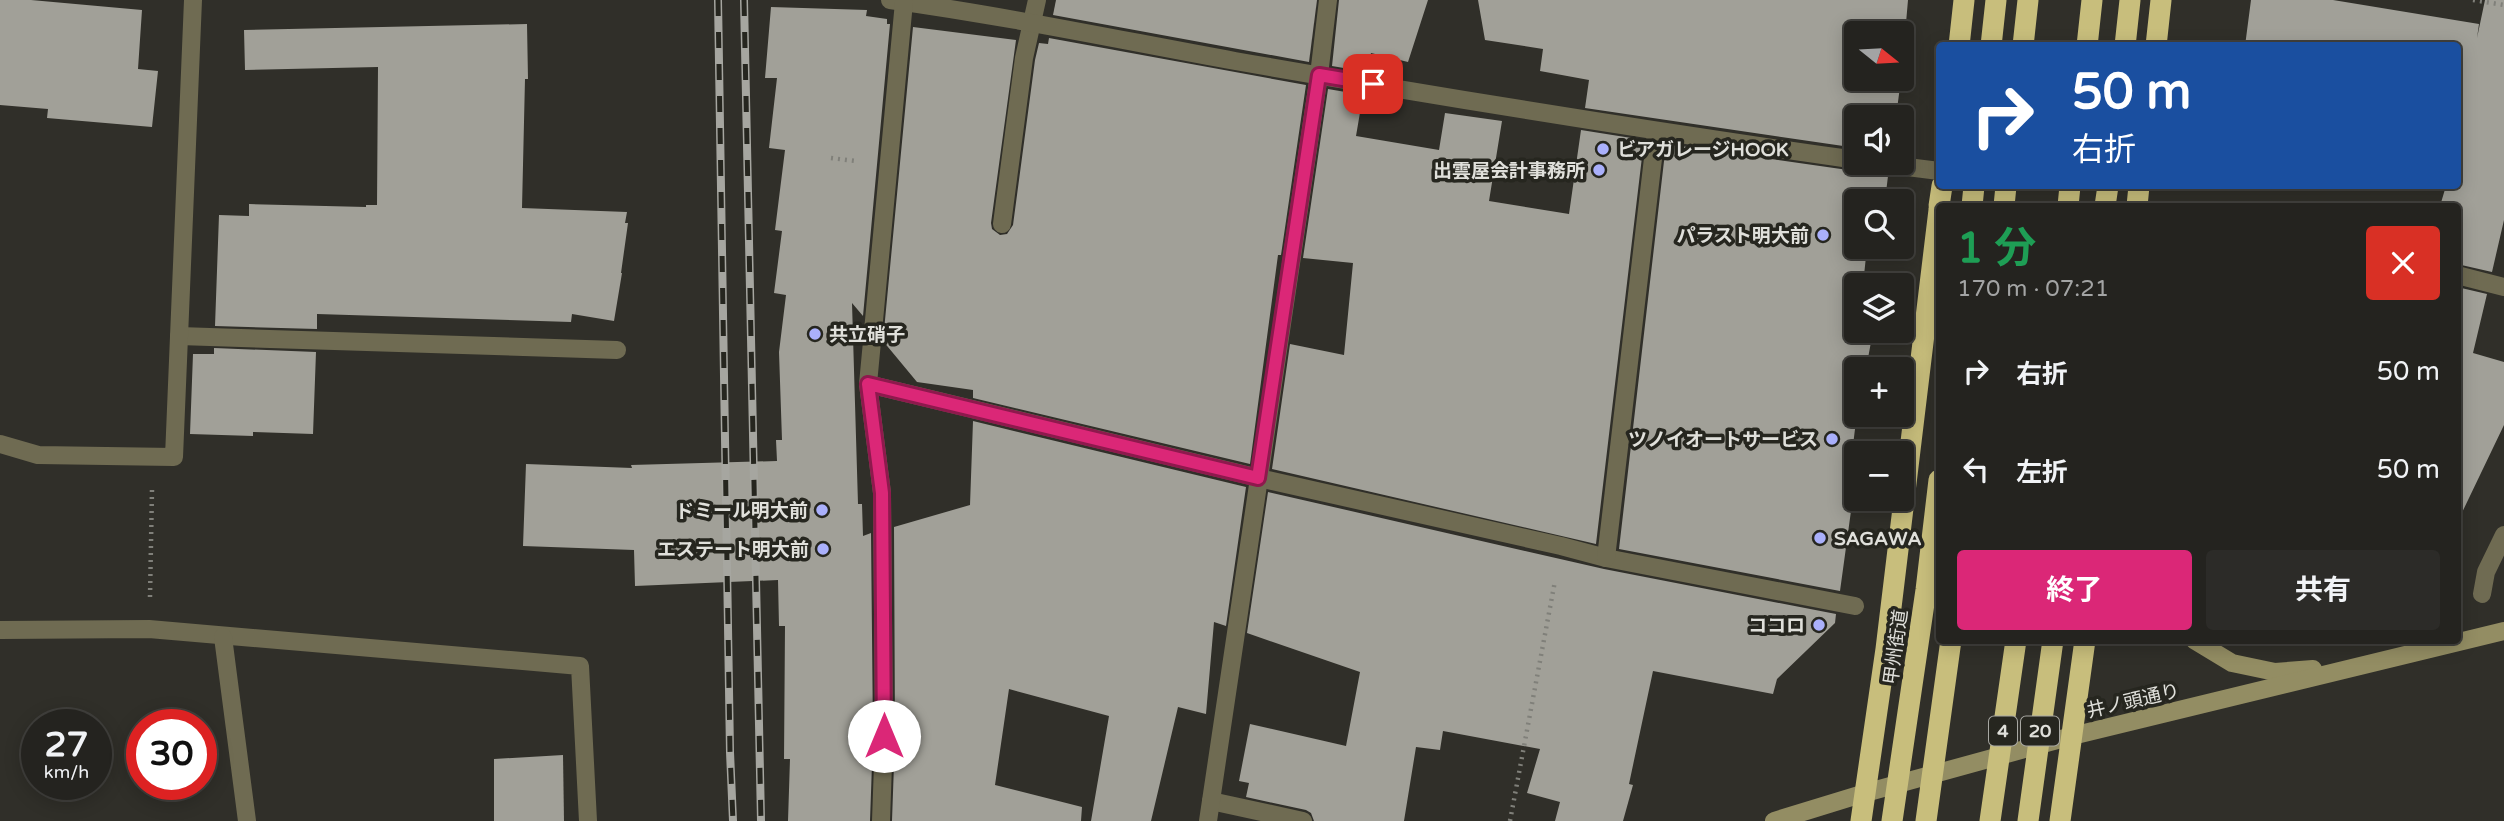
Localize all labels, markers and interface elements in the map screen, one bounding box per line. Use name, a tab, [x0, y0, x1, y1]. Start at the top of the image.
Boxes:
north arrow	[1844, 21, 1914, 91]
map controls	[1844, 21, 1914, 511]
pin	[1343, 54, 1403, 114]
text: 50 m	[2072, 63, 2191, 122]
icon: arrive	[1354, 65, 1392, 103]
icon: right	[1957, 70, 2048, 161]
button: sound	[1844, 105, 1914, 175]
text: 右折	[2072, 131, 2136, 169]
place label: ビアガレージHOOK	[1617, 139, 1789, 161]
marker: ビアガレージHOOK	[1595, 141, 1611, 157]
place label: 出雲屋会計事務所	[1433, 160, 1585, 182]
marker: 出雲屋会計事務所	[1591, 162, 1607, 178]
button: search	[1844, 189, 1914, 259]
text: 1 分	[1957, 223, 2036, 274]
place label: パラスト明大前	[1676, 225, 1809, 247]
button: close	[2366, 226, 2440, 300]
marker: パラスト明大前	[1815, 227, 1831, 243]
button: layers	[1844, 273, 1914, 343]
text: 170 m · 07:21	[1957, 275, 2109, 303]
place label: 共立硝子	[829, 324, 905, 346]
marker: 共立硝子	[807, 326, 823, 342]
icon: right	[1957, 352, 1995, 390]
text: 50 m	[2377, 356, 2440, 387]
button: +	[1844, 357, 1914, 427]
text: 右折	[2016, 359, 2068, 390]
place label: ツノイオートサービス	[1628, 429, 1818, 451]
marker: ツノイオートサービス	[1824, 431, 1840, 447]
button: −	[1844, 441, 1914, 511]
icon: left	[1957, 450, 1995, 488]
text: 50 m	[2377, 454, 2440, 485]
text: 左折	[2016, 457, 2068, 488]
place label: ドミール明大前	[675, 500, 808, 522]
marker: ドミール明大前	[814, 502, 830, 518]
place label: SAGAWA	[1834, 528, 1922, 550]
marker: SAGAWA	[1812, 530, 1828, 546]
place label: エステート明大前	[657, 539, 809, 561]
marker: エステート明大前	[815, 541, 831, 557]
button: 終了	[1957, 550, 2192, 630]
button: 共有	[2206, 550, 2440, 630]
street label: 甲州街道	[1880, 608, 1912, 686]
place label: ココロ	[1748, 615, 1805, 637]
marker: ココロ	[1811, 617, 1827, 633]
street label: 井ノ頭通り	[2084, 680, 2182, 722]
position arrow	[847, 699, 921, 773]
speed limit sign: 30	[126, 709, 217, 800]
road number: 4	[1989, 716, 2017, 746]
road number: 20	[2021, 716, 2059, 746]
text: 27	[45, 724, 88, 766]
text: km/h	[44, 761, 89, 783]

